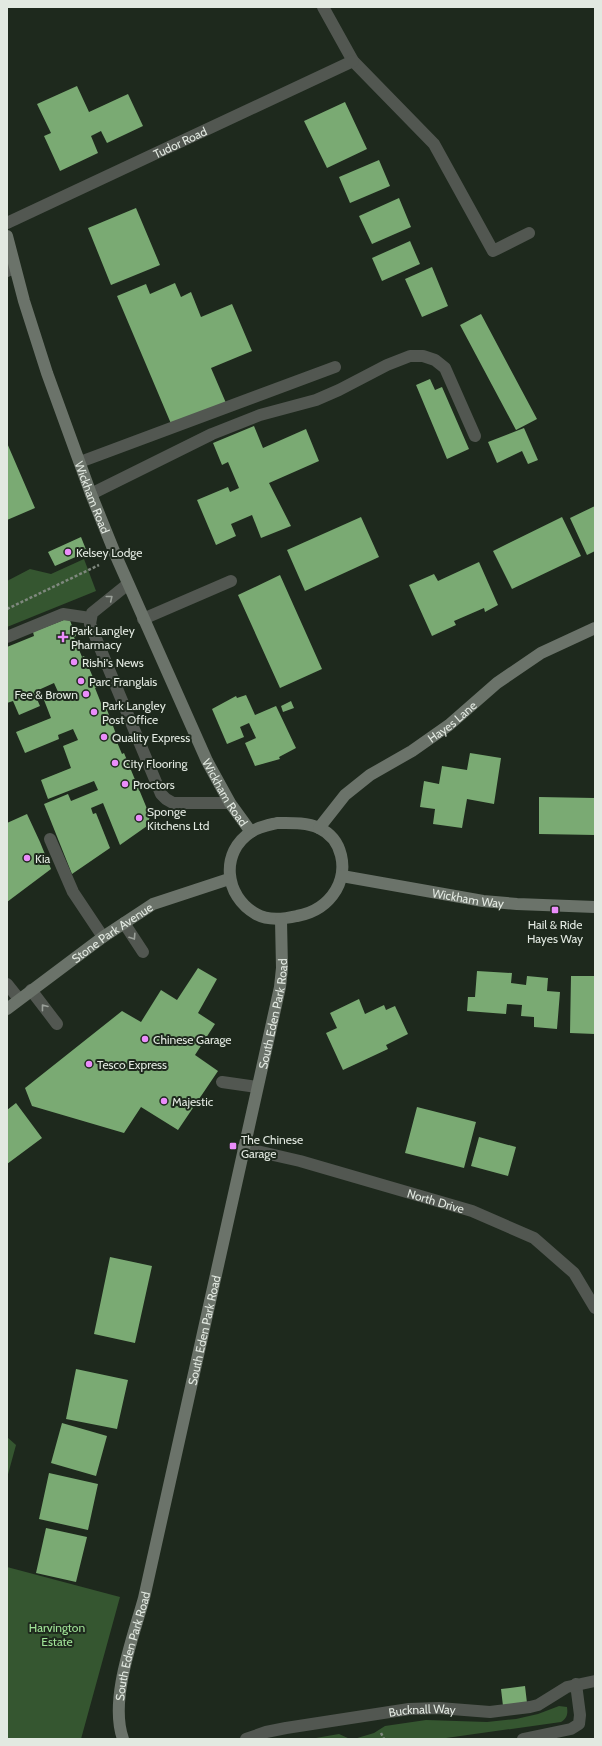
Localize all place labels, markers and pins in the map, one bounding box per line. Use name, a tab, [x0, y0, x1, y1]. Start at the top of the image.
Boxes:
place label: Kelsey Lodge	[76, 545, 142, 560]
marker: Kelsey Lodge	[63, 547, 73, 557]
place label: Park Langley Pharmacy	[71, 623, 135, 652]
marker: Park Langley Pharmacy	[58, 632, 68, 642]
place label: Rishi's News	[82, 655, 144, 670]
marker: Rishi's News	[69, 657, 79, 667]
place label: Parc Franglais	[89, 674, 157, 689]
marker: Parc Franglais	[76, 676, 86, 686]
place label: Fee & Brown	[15, 687, 78, 702]
marker: Fee & Brown	[81, 689, 91, 699]
place label: Park Langley Post Office	[102, 698, 166, 727]
marker: Park Langley Post Office	[89, 707, 99, 717]
place label: Quality Express	[112, 730, 190, 745]
marker: Quality Express	[99, 732, 109, 742]
place label: City Flooring	[123, 756, 188, 771]
marker: City Flooring	[110, 758, 120, 768]
place label: Proctors	[133, 777, 175, 792]
marker: Proctors	[120, 779, 130, 789]
place label: Sponge Kitchens Ltd	[147, 804, 209, 833]
marker: Sponge Kitchens Ltd	[134, 813, 144, 823]
place label: Kia	[35, 851, 51, 866]
marker: Kia	[22, 853, 32, 863]
marker: Hail & Ride Hayes Way	[550, 905, 560, 915]
place label: Hail & Ride Hayes Way	[527, 917, 583, 946]
place label: Chinese Garage	[153, 1032, 232, 1047]
marker: Chinese Garage	[140, 1034, 150, 1044]
place label: Tesco Express	[97, 1057, 167, 1072]
marker: Tesco Express	[84, 1059, 94, 1069]
place label: Majestic	[172, 1094, 214, 1109]
marker: Majestic	[159, 1096, 169, 1106]
place label: The Chinese Garage	[241, 1132, 303, 1161]
marker: The Chinese Garage	[228, 1141, 238, 1151]

